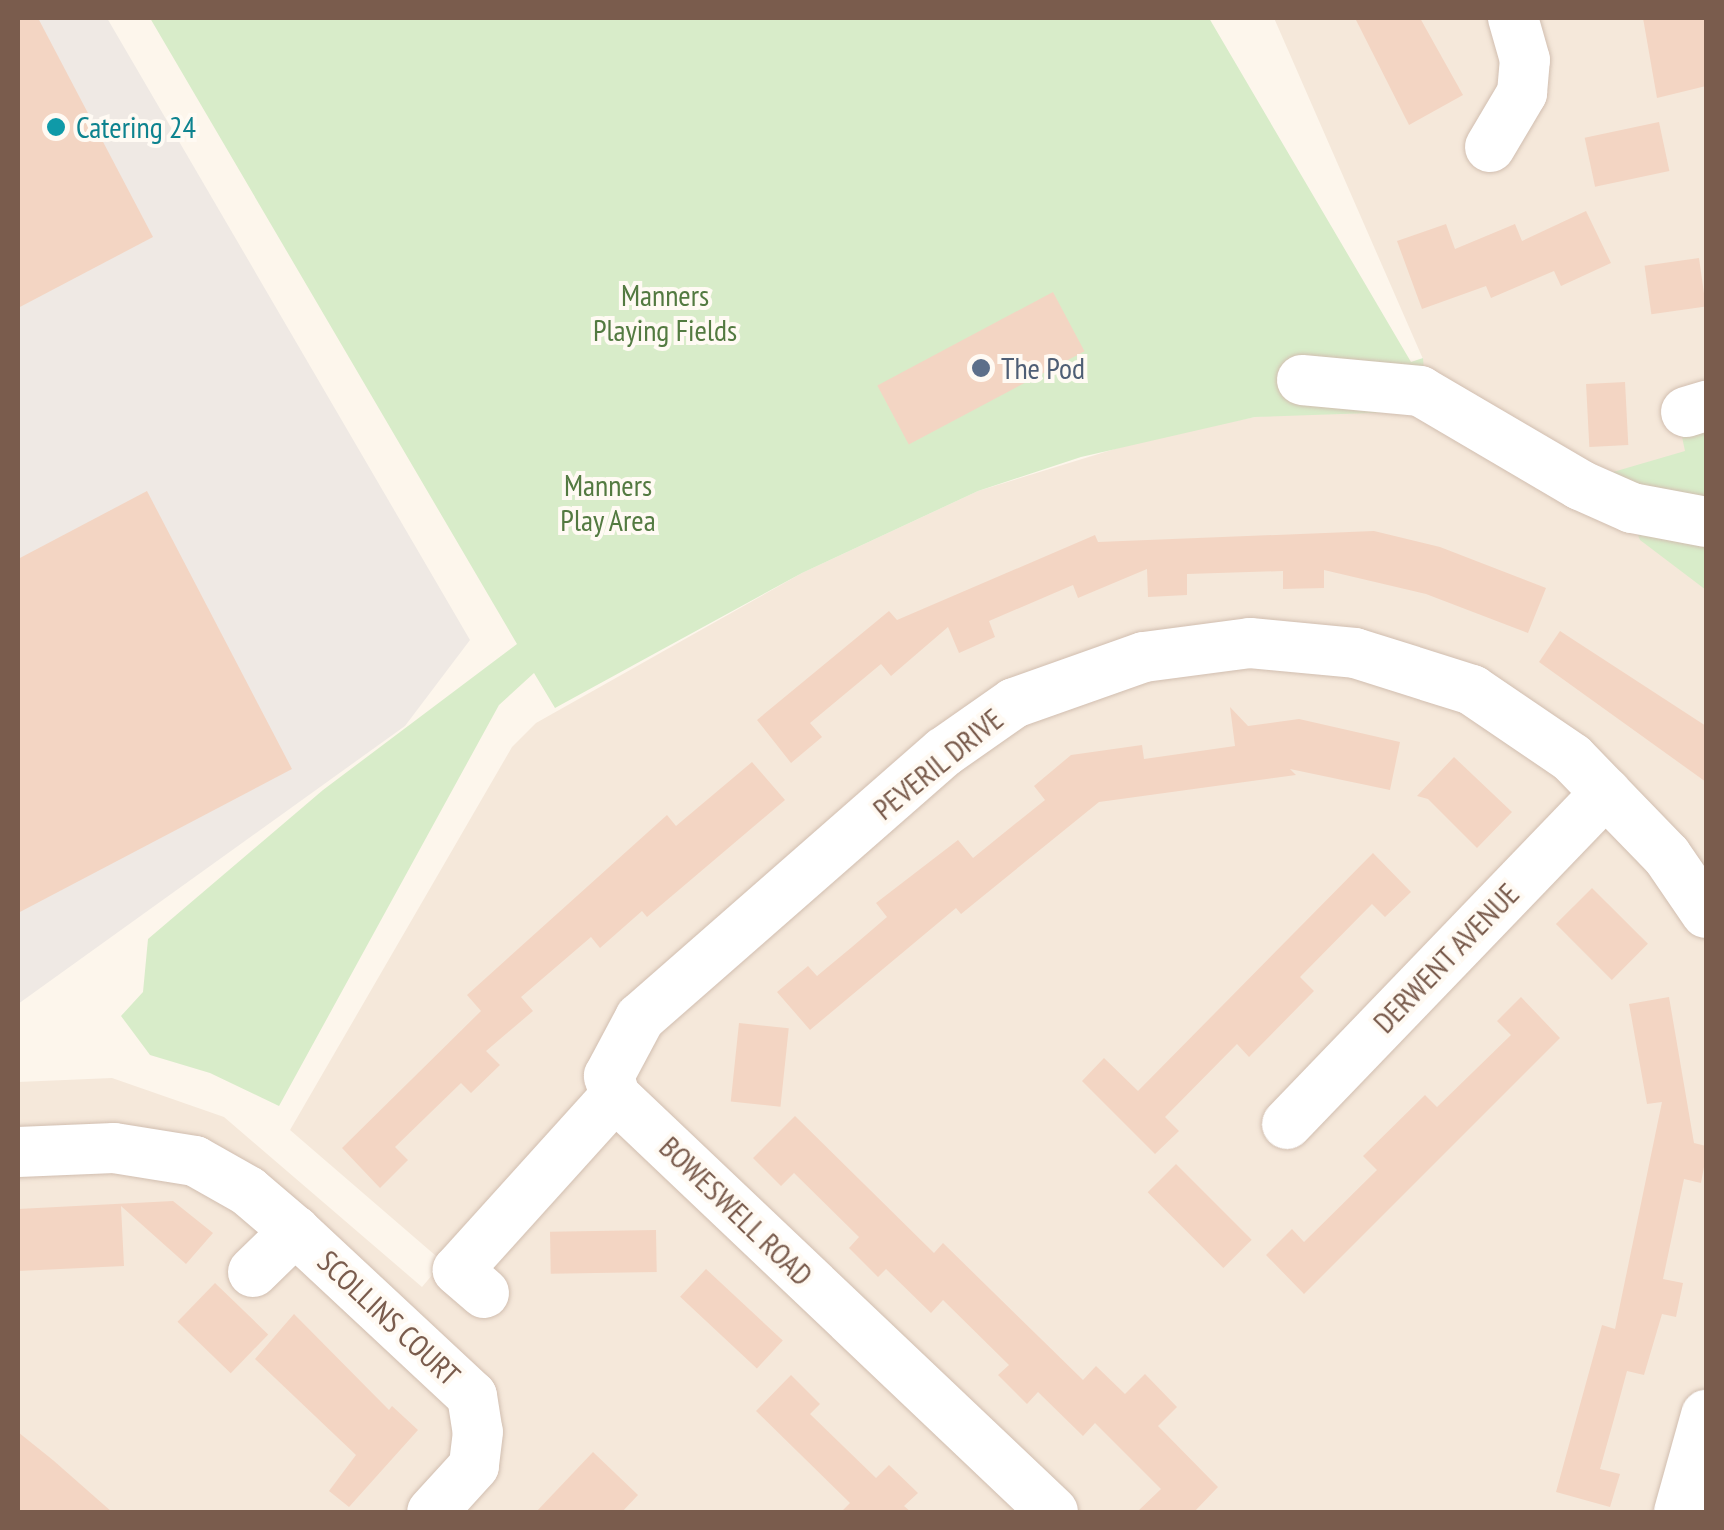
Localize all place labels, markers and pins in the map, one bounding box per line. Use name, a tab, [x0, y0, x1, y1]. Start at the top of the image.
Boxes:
place label: Catering 24	[76, 109, 196, 145]
marker: Catering 24	[45, 116, 67, 138]
place label: The Pod	[1001, 350, 1085, 386]
marker: The Pod	[970, 357, 992, 379]

